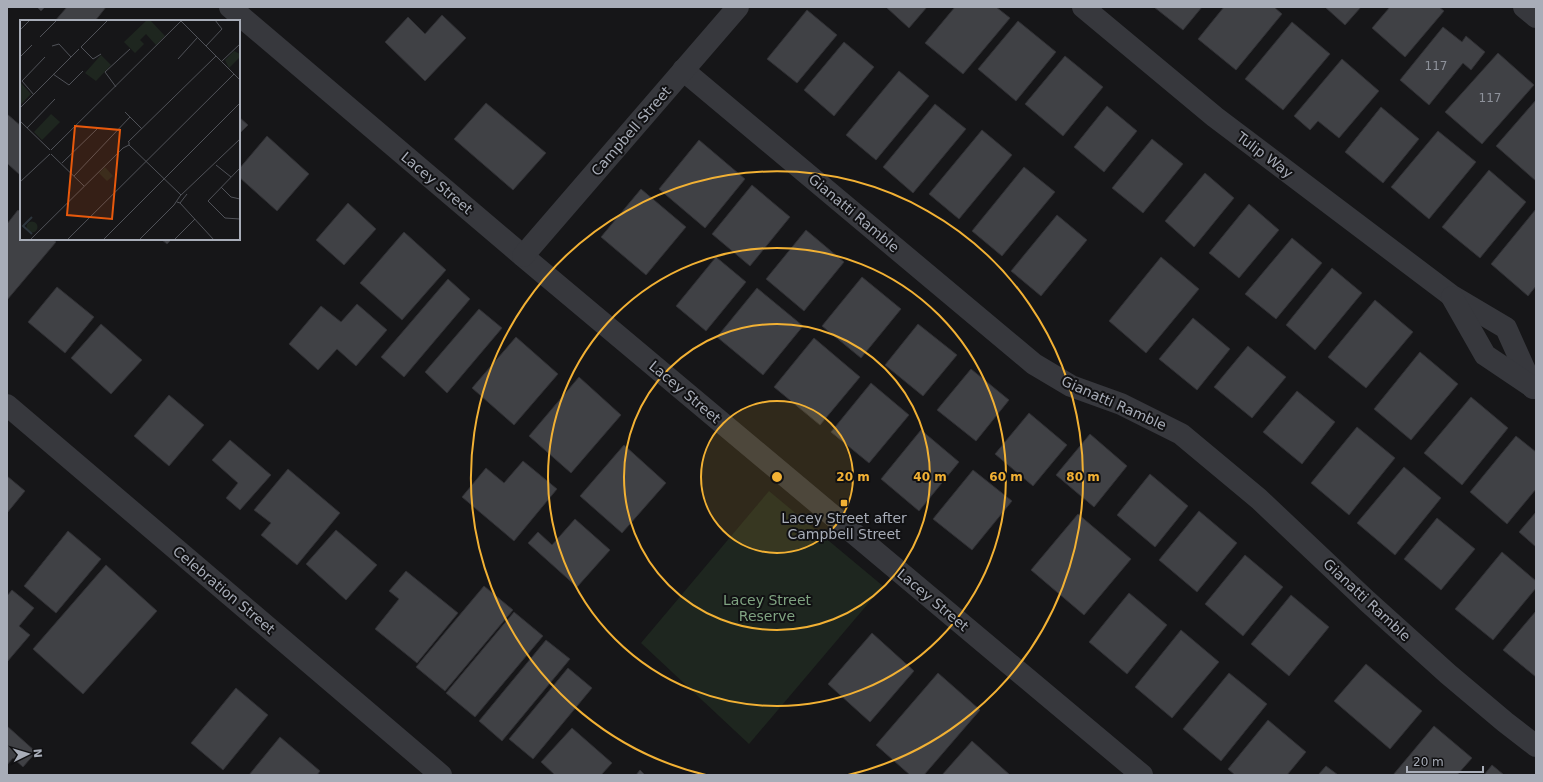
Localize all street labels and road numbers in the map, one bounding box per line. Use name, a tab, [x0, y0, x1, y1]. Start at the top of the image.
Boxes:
street label: Campbell Street	[588, 83, 674, 179]
street label: Tulip Way	[1233, 128, 1296, 181]
street label: Lacey Street	[398, 149, 476, 218]
street label: Gianatti Ramble	[806, 171, 902, 255]
street label: Lacey Street	[646, 358, 724, 427]
street label: Gianatti Ramble	[1059, 373, 1169, 433]
street label: Celebration Street	[170, 543, 279, 638]
street label: Gianatti Ramble	[1320, 556, 1414, 644]
street label: Lacey Street	[894, 566, 972, 635]

